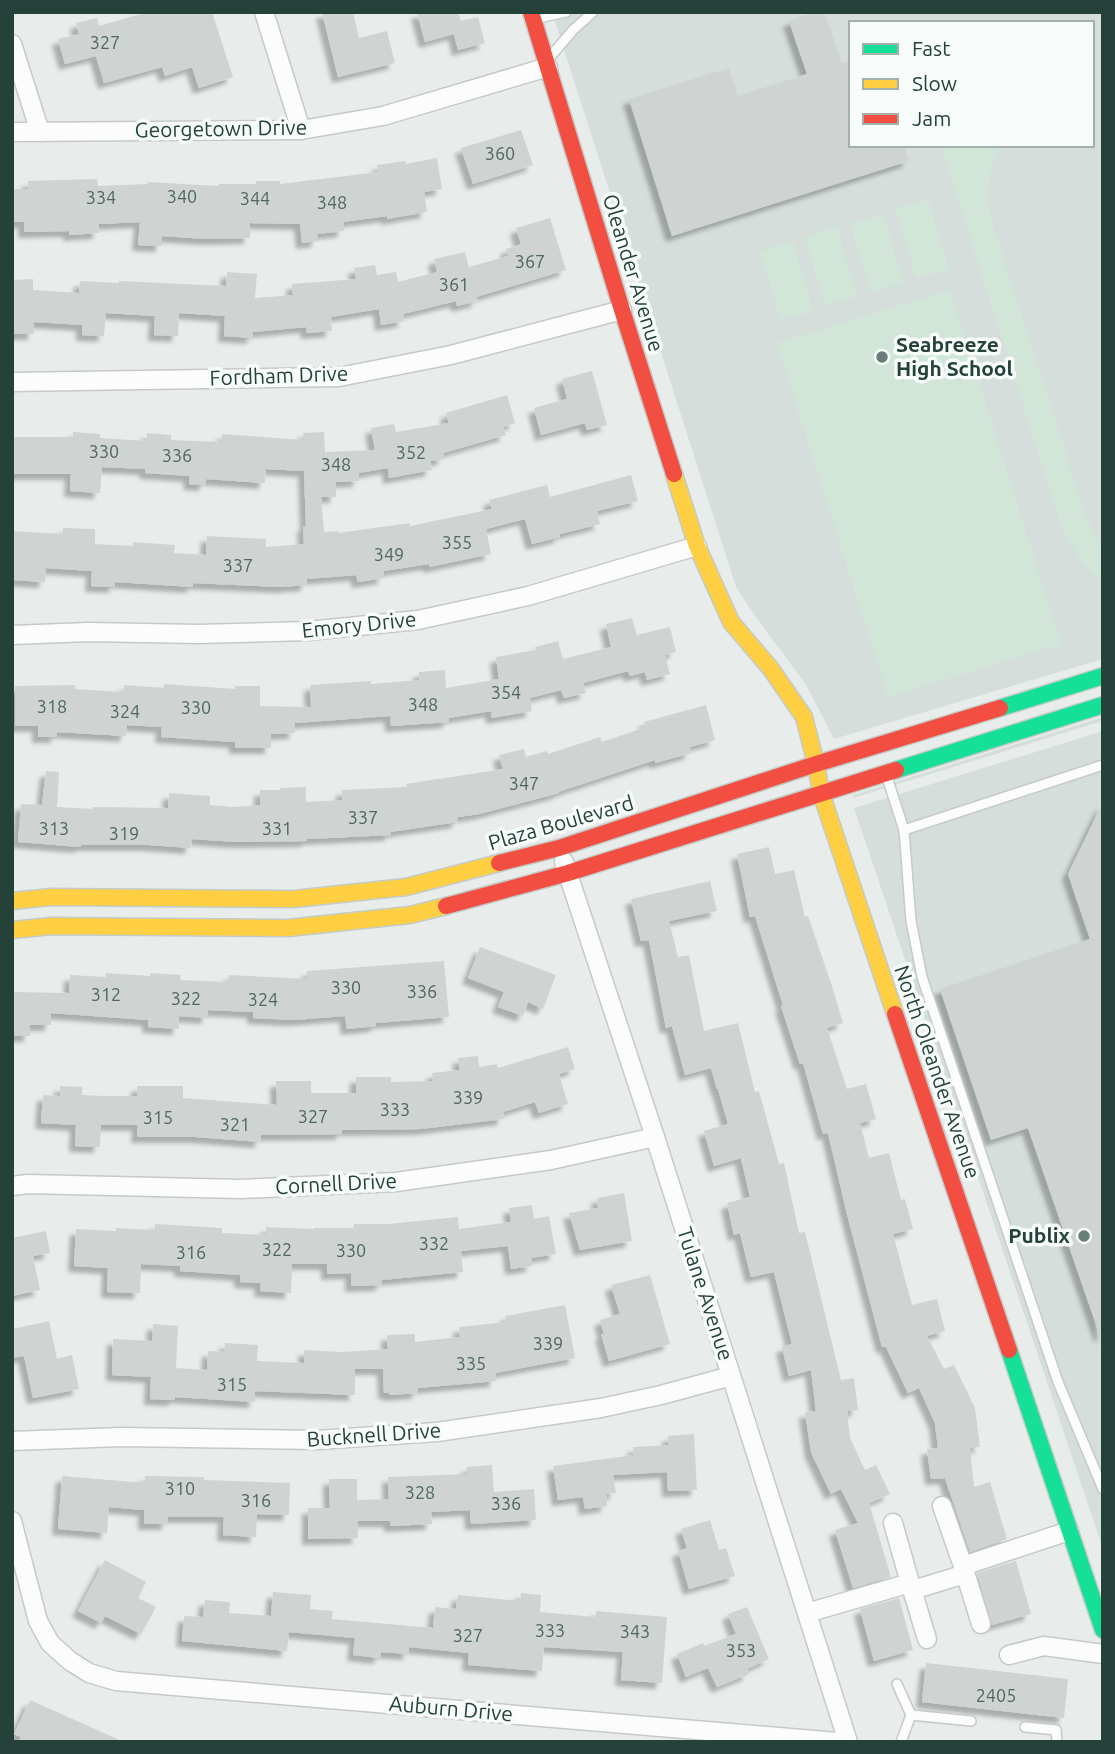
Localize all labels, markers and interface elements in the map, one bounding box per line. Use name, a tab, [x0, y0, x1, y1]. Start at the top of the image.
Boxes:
legend	[849, 21, 1094, 147]
house number: 327	[90, 32, 120, 52]
text: Fast	[912, 36, 950, 60]
text: Slow	[912, 71, 957, 95]
text: Jam	[912, 106, 951, 130]
street label: Georgetown Drive	[134, 114, 307, 142]
house number: 360	[485, 143, 515, 163]
house number: 340	[167, 186, 197, 206]
house number: 334	[86, 187, 116, 207]
house number: 344	[240, 188, 270, 208]
street label: Oleander Avenue	[599, 191, 669, 354]
house number: 348	[317, 192, 347, 212]
house number: 367	[515, 251, 545, 271]
house number: 361	[439, 274, 469, 294]
place label: Seabreeze High School	[896, 332, 1013, 380]
marker: Seabreeze High School	[874, 349, 890, 365]
street label: Fordham Drive	[209, 361, 349, 389]
house number: 330	[89, 441, 119, 461]
house number: 352	[396, 442, 426, 462]
house number: 336	[162, 445, 192, 465]
house number: 348	[321, 454, 351, 474]
house number: 355	[442, 532, 472, 552]
house number: 349	[374, 544, 404, 564]
house number: 337	[223, 555, 253, 575]
street label: Emory Drive	[300, 606, 417, 642]
house number: 354	[491, 682, 521, 702]
house number: 348	[408, 694, 438, 714]
house number: 318	[37, 696, 67, 716]
house number: 330	[181, 697, 211, 717]
house number: 324	[110, 701, 140, 721]
house number: 347	[509, 773, 539, 793]
street label: Plaza Boulevard	[485, 790, 636, 854]
house number: 337	[348, 807, 378, 827]
house number: 313	[39, 818, 69, 838]
house number: 331	[262, 818, 292, 838]
house number: 319	[109, 823, 139, 843]
street label: North Oleander Avenue	[890, 962, 986, 1181]
house number: 330	[331, 977, 361, 997]
house number: 336	[407, 981, 437, 1001]
house number: 312	[91, 984, 121, 1004]
house number: 322	[171, 988, 201, 1008]
house number: 324	[248, 989, 278, 1009]
house number: 339	[453, 1087, 483, 1107]
house number: 333	[380, 1099, 410, 1119]
house number: 327	[298, 1106, 328, 1126]
house number: 315	[143, 1107, 173, 1127]
house number: 321	[220, 1114, 250, 1134]
street label: Cornell Drive	[274, 1168, 398, 1198]
place label: Publix	[1008, 1223, 1071, 1247]
street label: Tulane Avenue	[673, 1224, 739, 1363]
marker: Publix	[1076, 1228, 1092, 1244]
house number: 332	[419, 1233, 449, 1253]
house number: 322	[262, 1239, 292, 1259]
house number: 330	[336, 1240, 366, 1260]
house number: 316	[176, 1242, 206, 1262]
house number: 339	[533, 1333, 563, 1353]
house number: 335	[456, 1353, 486, 1373]
house number: 315	[217, 1374, 247, 1394]
street label: Bucknell Drive	[306, 1417, 442, 1451]
house number: 310	[165, 1478, 195, 1498]
house number: 328	[405, 1482, 435, 1502]
house number: 316	[241, 1490, 271, 1510]
house number: 336	[491, 1493, 521, 1513]
house number: 333	[535, 1620, 565, 1640]
house number: 343	[620, 1621, 650, 1641]
house number: 327	[453, 1625, 483, 1645]
house number: 353	[726, 1640, 756, 1660]
house number: 2405	[976, 1685, 1016, 1705]
street label: Auburn Drive	[388, 1691, 514, 1725]

